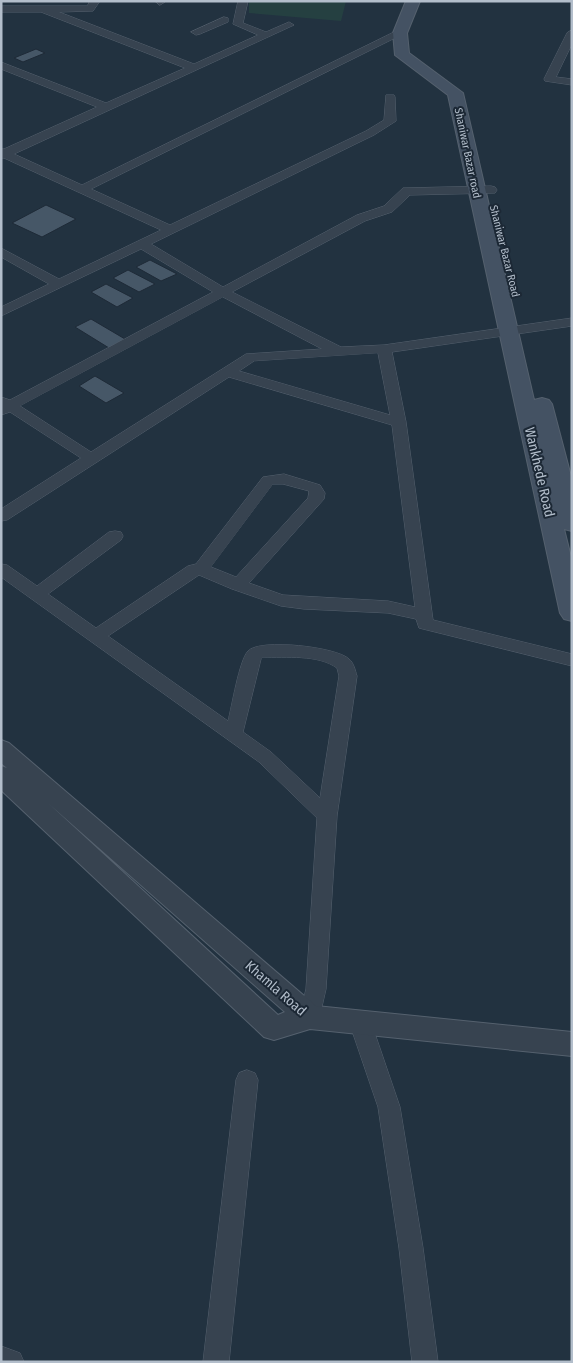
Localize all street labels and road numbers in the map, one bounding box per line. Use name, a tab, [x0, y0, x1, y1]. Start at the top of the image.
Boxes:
street label: Shaniwar Bazar road	[452, 107, 483, 199]
street label: Shaniwar Bazar Road	[487, 204, 522, 298]
street label: Wankhede Road	[521, 425, 558, 519]
street label: Khamla Road	[242, 957, 310, 1019]

